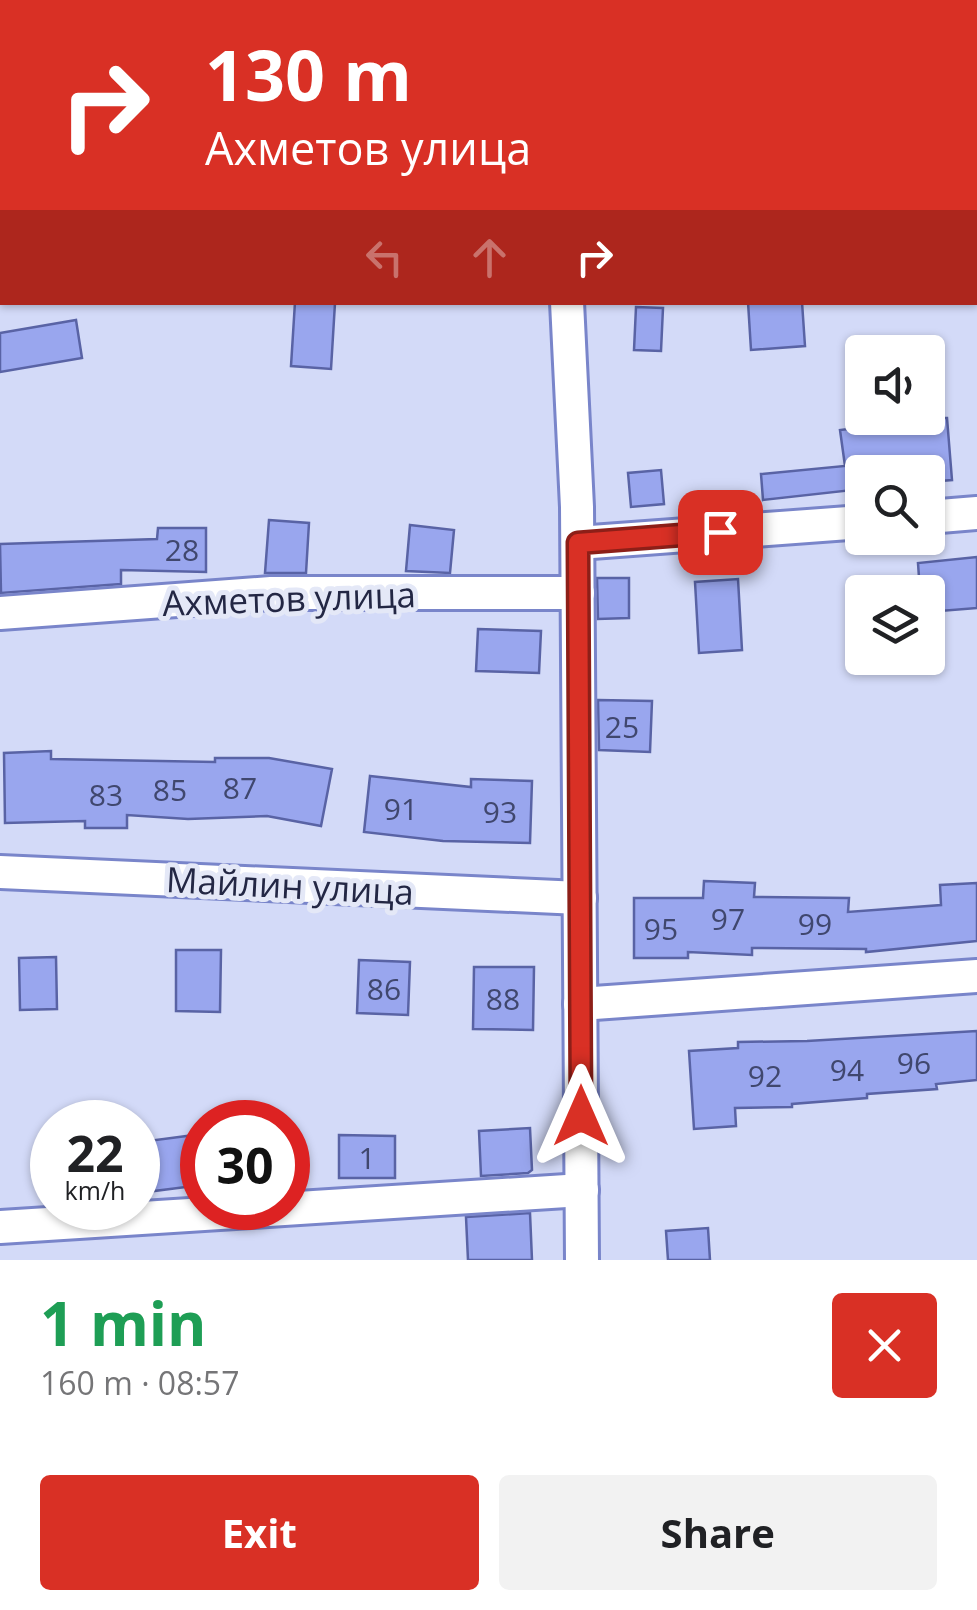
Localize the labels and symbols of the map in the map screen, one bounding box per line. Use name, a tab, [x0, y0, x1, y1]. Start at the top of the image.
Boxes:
pin	[678, 490, 763, 575]
house number: 28	[165, 529, 199, 570]
street label: Ахметов улица	[161, 570, 417, 626]
house number: 25	[605, 706, 639, 747]
house number: 87	[223, 767, 257, 808]
house number: 85	[153, 769, 187, 810]
house number: 83	[89, 774, 123, 815]
house number: 91	[384, 788, 418, 829]
house number: 93	[483, 791, 517, 832]
street label: Майлин улица	[165, 855, 415, 915]
house number: 97	[711, 898, 745, 939]
house number: 99	[798, 903, 832, 944]
house number: 95	[644, 908, 678, 949]
house number: 86	[367, 968, 401, 1009]
house number: 88	[486, 978, 520, 1019]
house number: 96	[897, 1042, 931, 1083]
house number: 94	[830, 1049, 864, 1090]
house number: 92	[748, 1055, 782, 1096]
position arrow	[529, 1064, 633, 1168]
speed limit sign: 30	[180, 1100, 310, 1230]
house number: 1	[358, 1137, 376, 1178]

